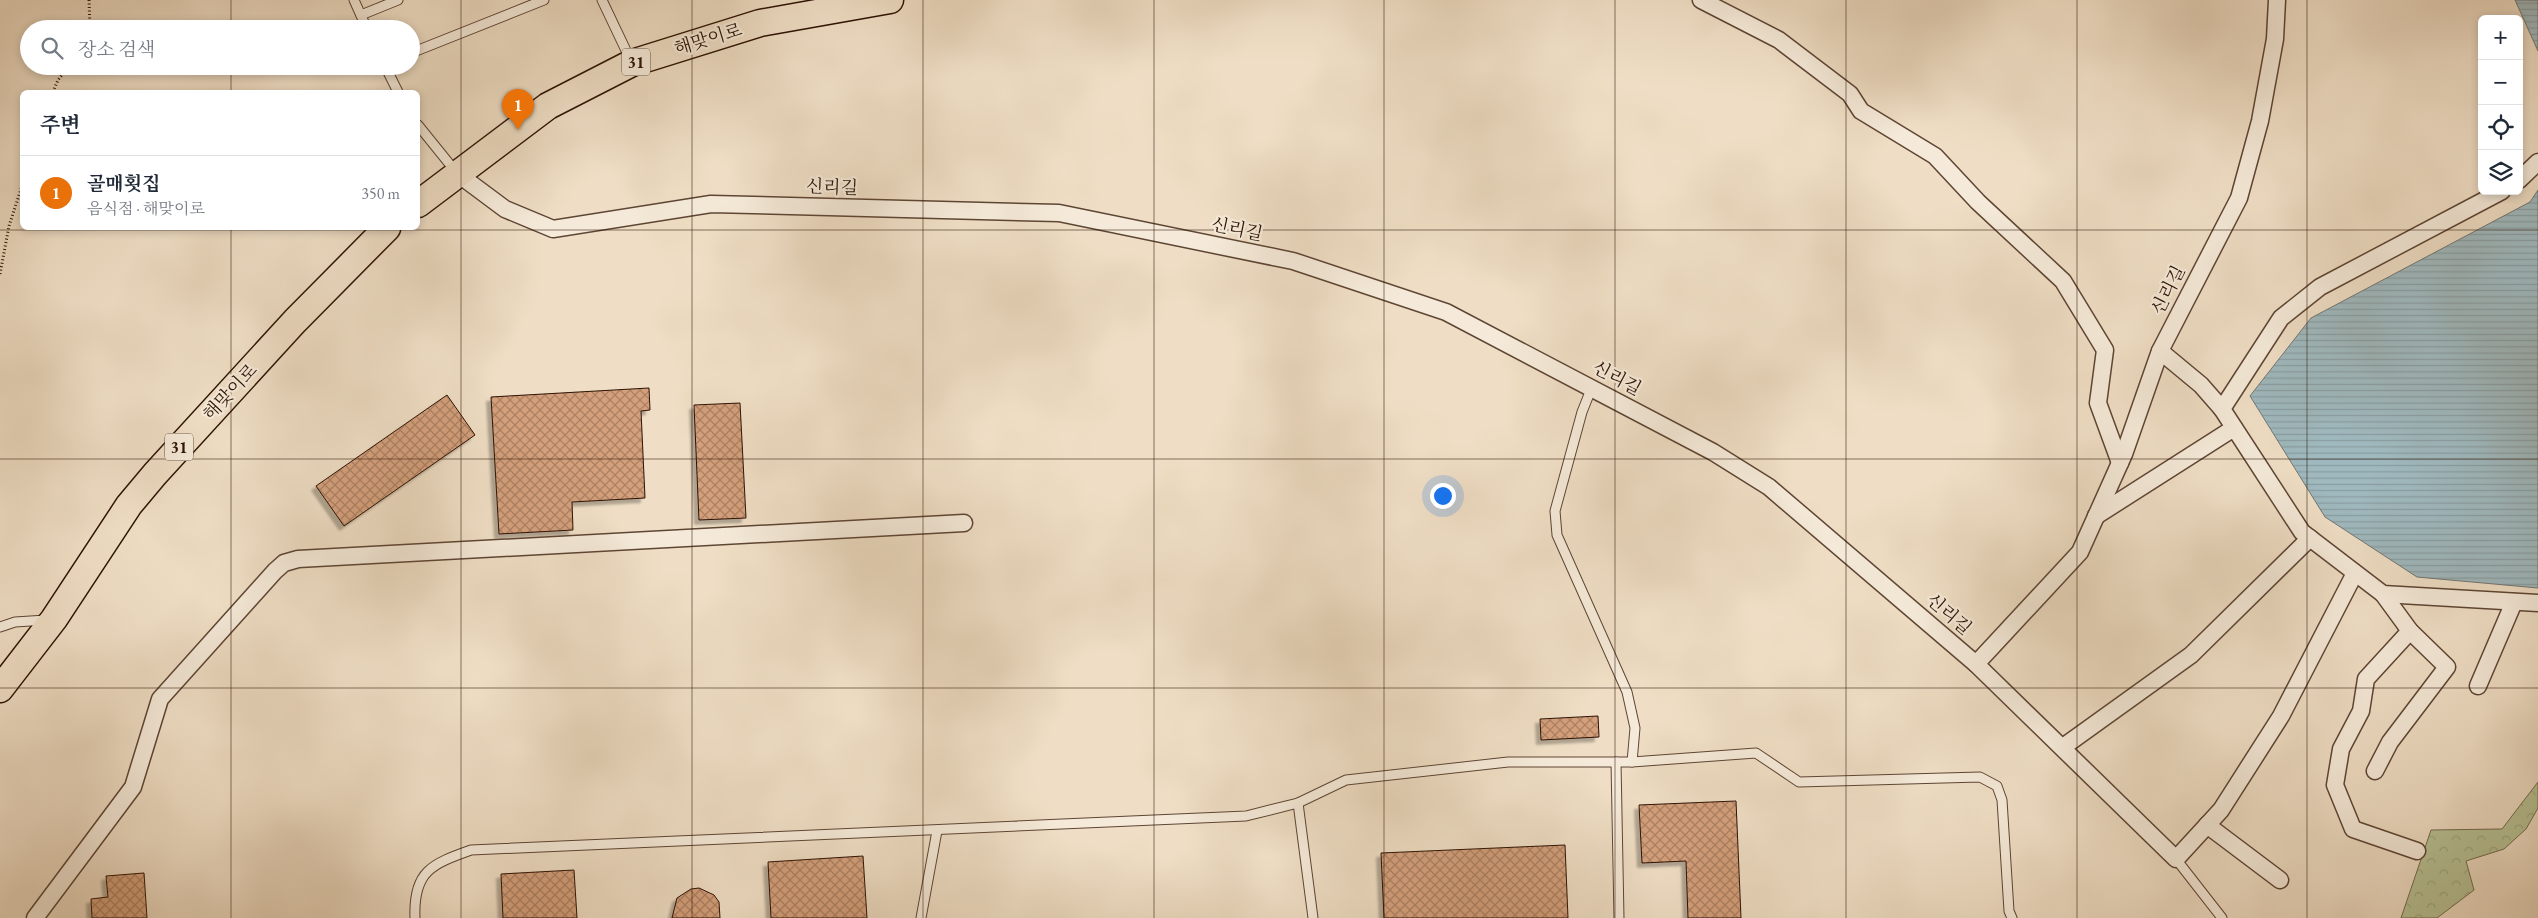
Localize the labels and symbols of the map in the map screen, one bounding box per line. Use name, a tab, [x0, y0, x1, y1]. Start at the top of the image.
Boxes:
street label: 해맞이로	[671, 17, 744, 60]
road number: 31	[622, 48, 650, 76]
pin: 1	[502, 89, 534, 130]
street label: 신리길	[806, 174, 858, 199]
street label: 신리길	[1209, 212, 1265, 245]
street label: 신리길	[2145, 261, 2190, 318]
street label: 신리길	[1589, 355, 1646, 400]
street label: 해맞이로	[198, 358, 262, 425]
road number: 31	[165, 434, 193, 461]
your location	[1430, 483, 1456, 509]
street label: 신리길	[1922, 588, 1977, 639]

